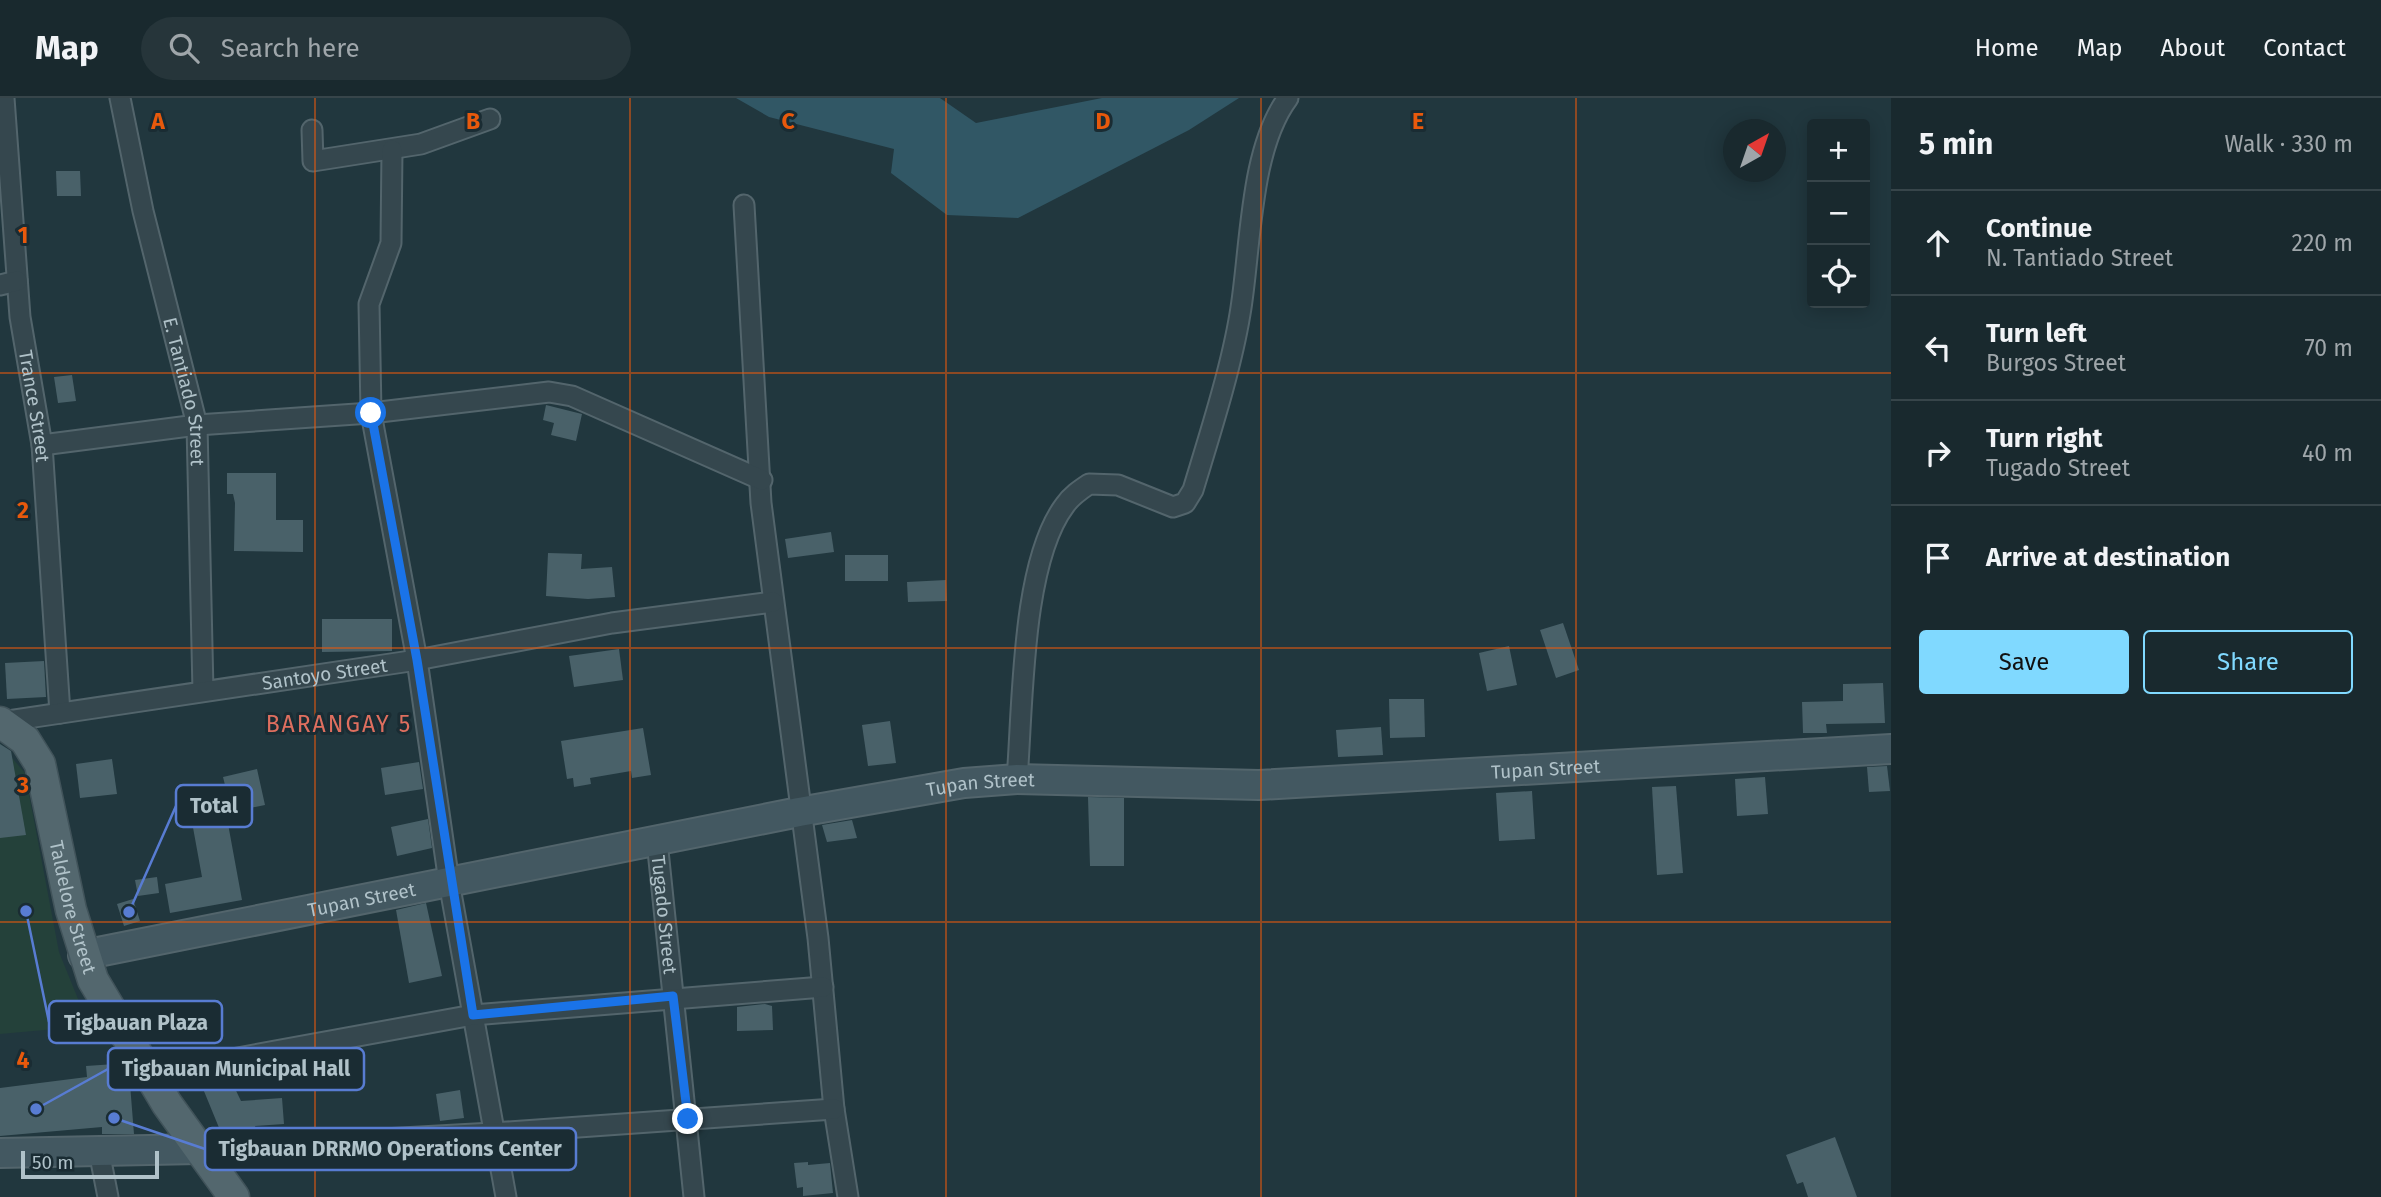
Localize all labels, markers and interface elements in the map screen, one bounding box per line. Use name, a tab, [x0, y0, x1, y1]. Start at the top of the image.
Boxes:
search box	[141, 17, 631, 80]
text: Map	[35, 28, 99, 68]
icon: search	[165, 29, 203, 67]
text: Search here	[221, 33, 360, 64]
text: Home	[1975, 34, 2039, 62]
text: Map	[2077, 34, 2123, 62]
text: About	[2161, 34, 2225, 62]
text: Contact	[2263, 34, 2346, 62]
text: A	[150, 107, 165, 135]
text: B	[466, 107, 480, 135]
text: C	[781, 107, 795, 135]
text: D	[1096, 107, 1111, 135]
text: E	[1412, 107, 1424, 135]
north arrow	[1723, 119, 1786, 182]
map controls	[1807, 119, 1870, 308]
button: +	[1807, 119, 1870, 182]
text: 5 min	[1919, 126, 1993, 162]
text: Walk · 330 m	[2225, 130, 2353, 158]
button: −	[1807, 182, 1870, 245]
text: Continue	[1986, 213, 2092, 244]
text: 1	[18, 221, 28, 249]
icon: ahead	[1919, 224, 1957, 262]
text: 220 m	[2292, 229, 2353, 257]
text: N. Tantiado Street	[1986, 244, 2173, 272]
button: locate	[1807, 245, 1870, 308]
street label: E. Tantiado Street	[158, 315, 209, 466]
text: Turn left	[1986, 318, 2087, 349]
icon: left	[1919, 329, 1957, 367]
text: 70 m	[2304, 334, 2353, 362]
street label: Trance Street	[14, 349, 54, 463]
text: Burgos Street	[1986, 349, 2126, 377]
route start	[355, 397, 386, 428]
text: Turn right	[1986, 423, 2103, 454]
icon: right	[1919, 434, 1957, 472]
text: 40 m	[2302, 439, 2353, 467]
text: Tugado Street	[1986, 454, 2130, 482]
text: 2	[17, 496, 29, 524]
icon: arrive	[1919, 539, 1957, 577]
text: Arrive at destination	[1986, 542, 2230, 573]
button: Save	[1919, 630, 2129, 694]
button: Share	[2143, 630, 2353, 694]
street label: Santoyo Street	[260, 654, 389, 695]
district label: BARANGAY 5	[266, 710, 412, 738]
street label: Tupan Street	[1490, 755, 1601, 784]
street label: Tupan Street	[924, 768, 1035, 801]
text: 3	[16, 771, 29, 799]
callout: Total	[176, 785, 252, 827]
text: Total	[190, 793, 239, 819]
street label: Taldelore Street	[45, 839, 101, 977]
street label: Tugado Street	[647, 854, 682, 975]
street label: Tupan Street	[306, 878, 418, 922]
callout: Tigbauan Plaza	[49, 1001, 222, 1043]
text: Tigbauan Plaza	[64, 1010, 208, 1036]
text: 4	[17, 1046, 30, 1074]
callout: Tigbauan Municipal Hall	[108, 1048, 364, 1090]
text: Tigbauan Municipal Hall	[122, 1056, 351, 1082]
route end	[672, 1103, 703, 1134]
callout: Tigbauan DRRMO Operations Center	[205, 1128, 576, 1170]
text: Tigbauan DRRMO Operations Center	[218, 1136, 562, 1162]
scale bar	[21, 1148, 159, 1180]
text: 50 m	[32, 1151, 73, 1174]

